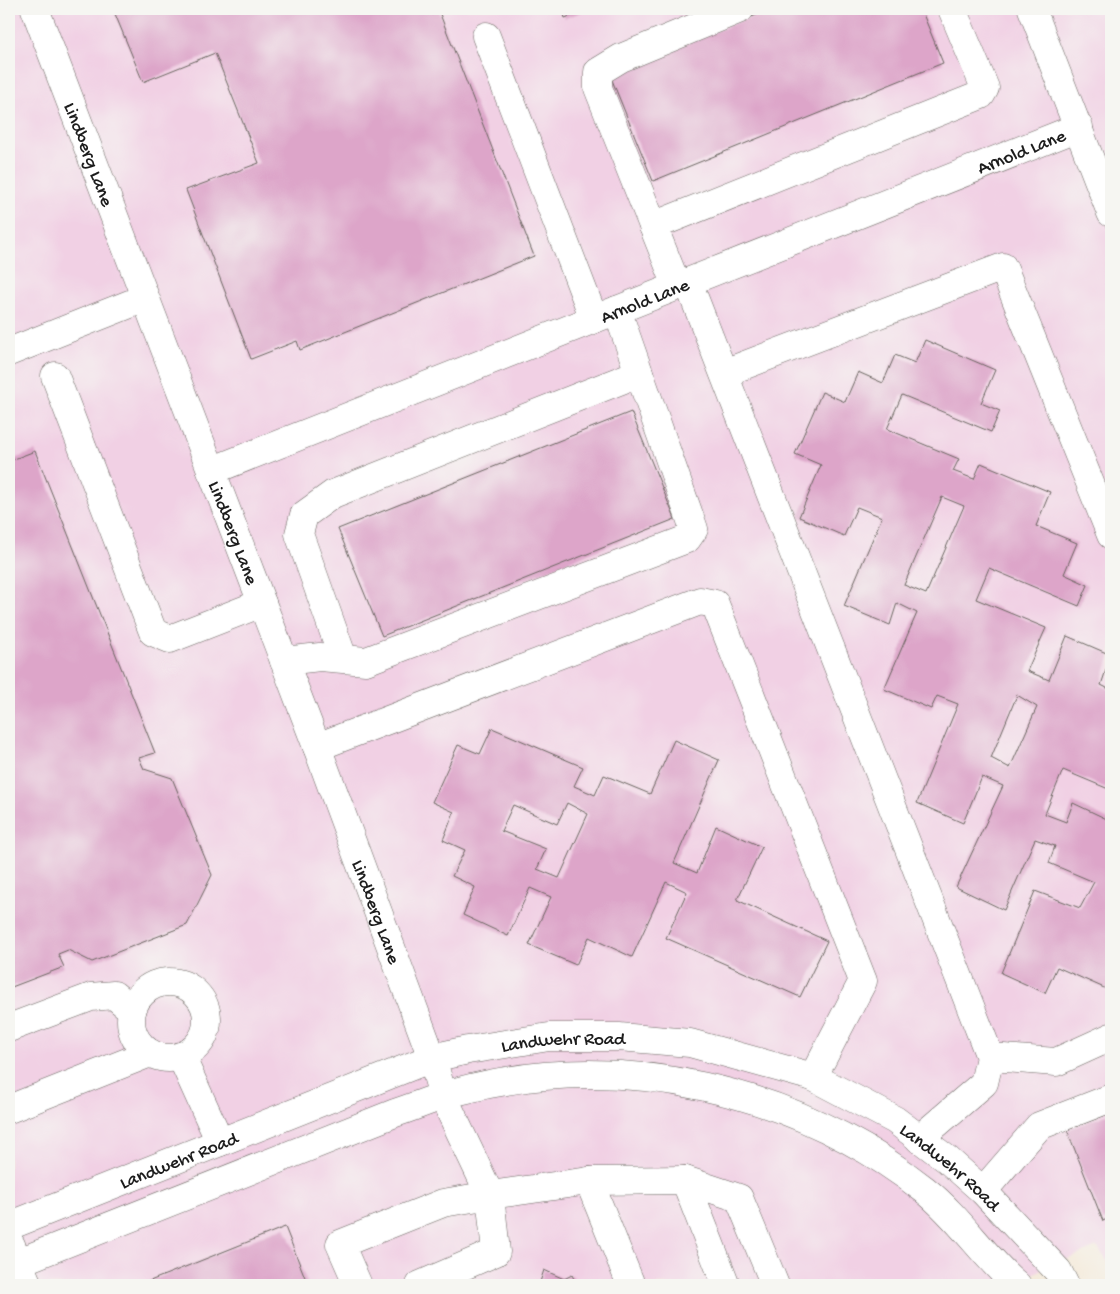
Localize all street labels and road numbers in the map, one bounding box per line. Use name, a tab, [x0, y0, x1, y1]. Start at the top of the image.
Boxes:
street label: Lindberg Lane	[57, 100, 117, 210]
street label: Arnold Lane	[975, 125, 1070, 181]
street label: Arnold Lane	[598, 275, 693, 330]
street label: Lindberg Lane	[201, 478, 262, 589]
street label: Lindberg Lane	[345, 857, 404, 968]
street label: Landwehr Road	[500, 1028, 628, 1060]
street label: Landwehr Road	[894, 1120, 1005, 1219]
street label: Landwehr Road	[117, 1128, 244, 1196]

